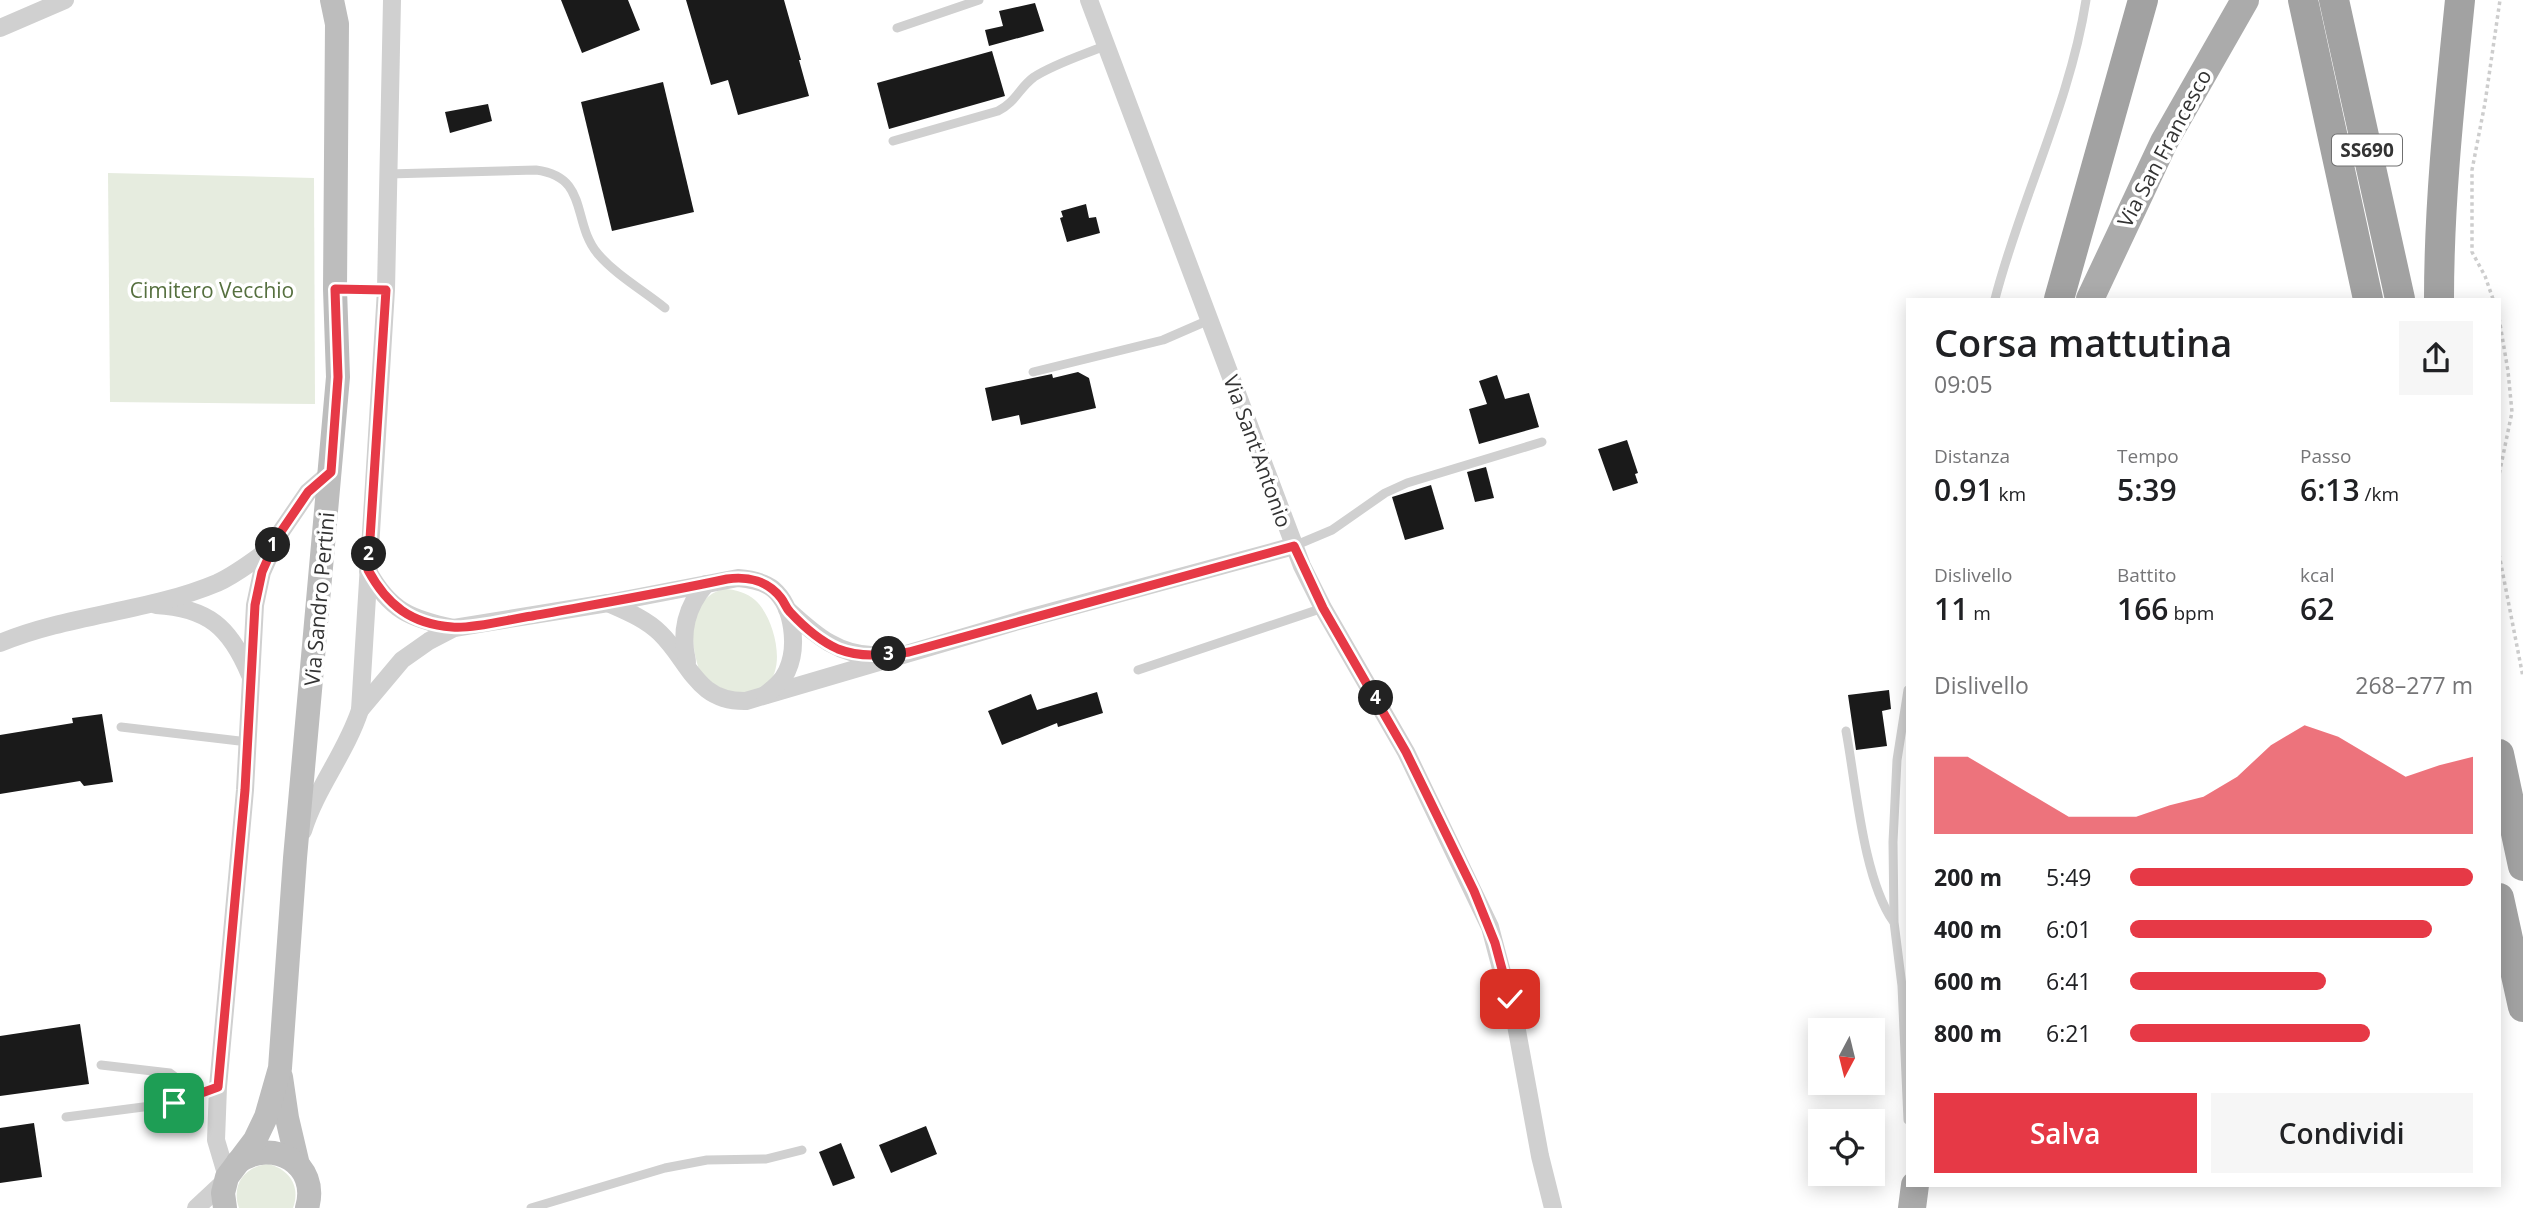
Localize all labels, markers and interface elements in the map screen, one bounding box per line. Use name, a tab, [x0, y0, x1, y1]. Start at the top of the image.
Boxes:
street label: Via San Francesco	[2111, 64, 2217, 232]
road number: SS690	[2332, 134, 2402, 166]
park label: Cimitero Vecchio	[130, 276, 294, 304]
text: Corsa mattutina	[1934, 316, 2232, 368]
button: share	[2399, 321, 2473, 395]
text: 09:05	[1934, 368, 1993, 400]
street label: Via Sant'Antonio	[1217, 371, 1299, 531]
text: Distanza	[1934, 443, 2010, 469]
text: Tempo	[2117, 443, 2179, 469]
text: Passo	[2300, 443, 2352, 469]
text: 0.91	[1934, 469, 1994, 510]
text: 5:39	[2117, 469, 2177, 510]
text: 6:13	[2300, 469, 2360, 510]
text: km	[1994, 481, 2026, 507]
text: /km	[2360, 481, 2399, 507]
street label: Via Sandro Pertini	[297, 511, 341, 687]
pin: 1	[256, 528, 290, 562]
text: 1	[267, 531, 278, 557]
pin: 2	[352, 536, 386, 572]
text: 2	[363, 540, 374, 566]
text: Dislivello	[1934, 562, 2012, 588]
text: Battito	[2117, 562, 2176, 588]
text: kcal	[2300, 562, 2334, 588]
text: 11	[1934, 588, 1968, 629]
text: 166	[2117, 588, 2168, 629]
text: 62	[2300, 588, 2334, 629]
text: m	[1968, 600, 1991, 626]
text: bpm	[2168, 600, 2214, 626]
pin: 3	[872, 636, 906, 672]
text: 3	[883, 640, 894, 666]
text: Dislivello	[1934, 669, 2029, 701]
text: 268–277 m	[2355, 669, 2473, 701]
pin: 4	[1358, 680, 1394, 716]
text: 4	[1370, 684, 1381, 710]
text: 200 m	[1934, 861, 2002, 893]
text: 5:49	[2046, 861, 2092, 893]
text: 400 m	[1934, 913, 2002, 945]
text: 6:01	[2046, 913, 2092, 945]
text: 600 m	[1934, 965, 2002, 997]
text: 6:41	[2046, 965, 2092, 997]
pin	[1480, 969, 1540, 1029]
icon: check	[1491, 980, 1529, 1018]
text: 800 m	[1934, 1017, 2002, 1049]
text: 6:21	[2046, 1017, 2092, 1049]
north arrow	[1808, 1018, 1885, 1096]
map controls	[1808, 1018, 1885, 1186]
pin	[144, 1073, 204, 1133]
icon: arrive	[155, 1084, 193, 1122]
button: Salva	[1934, 1093, 2197, 1173]
button: Condividi	[2211, 1093, 2473, 1173]
button: locate	[1808, 1109, 1885, 1186]

